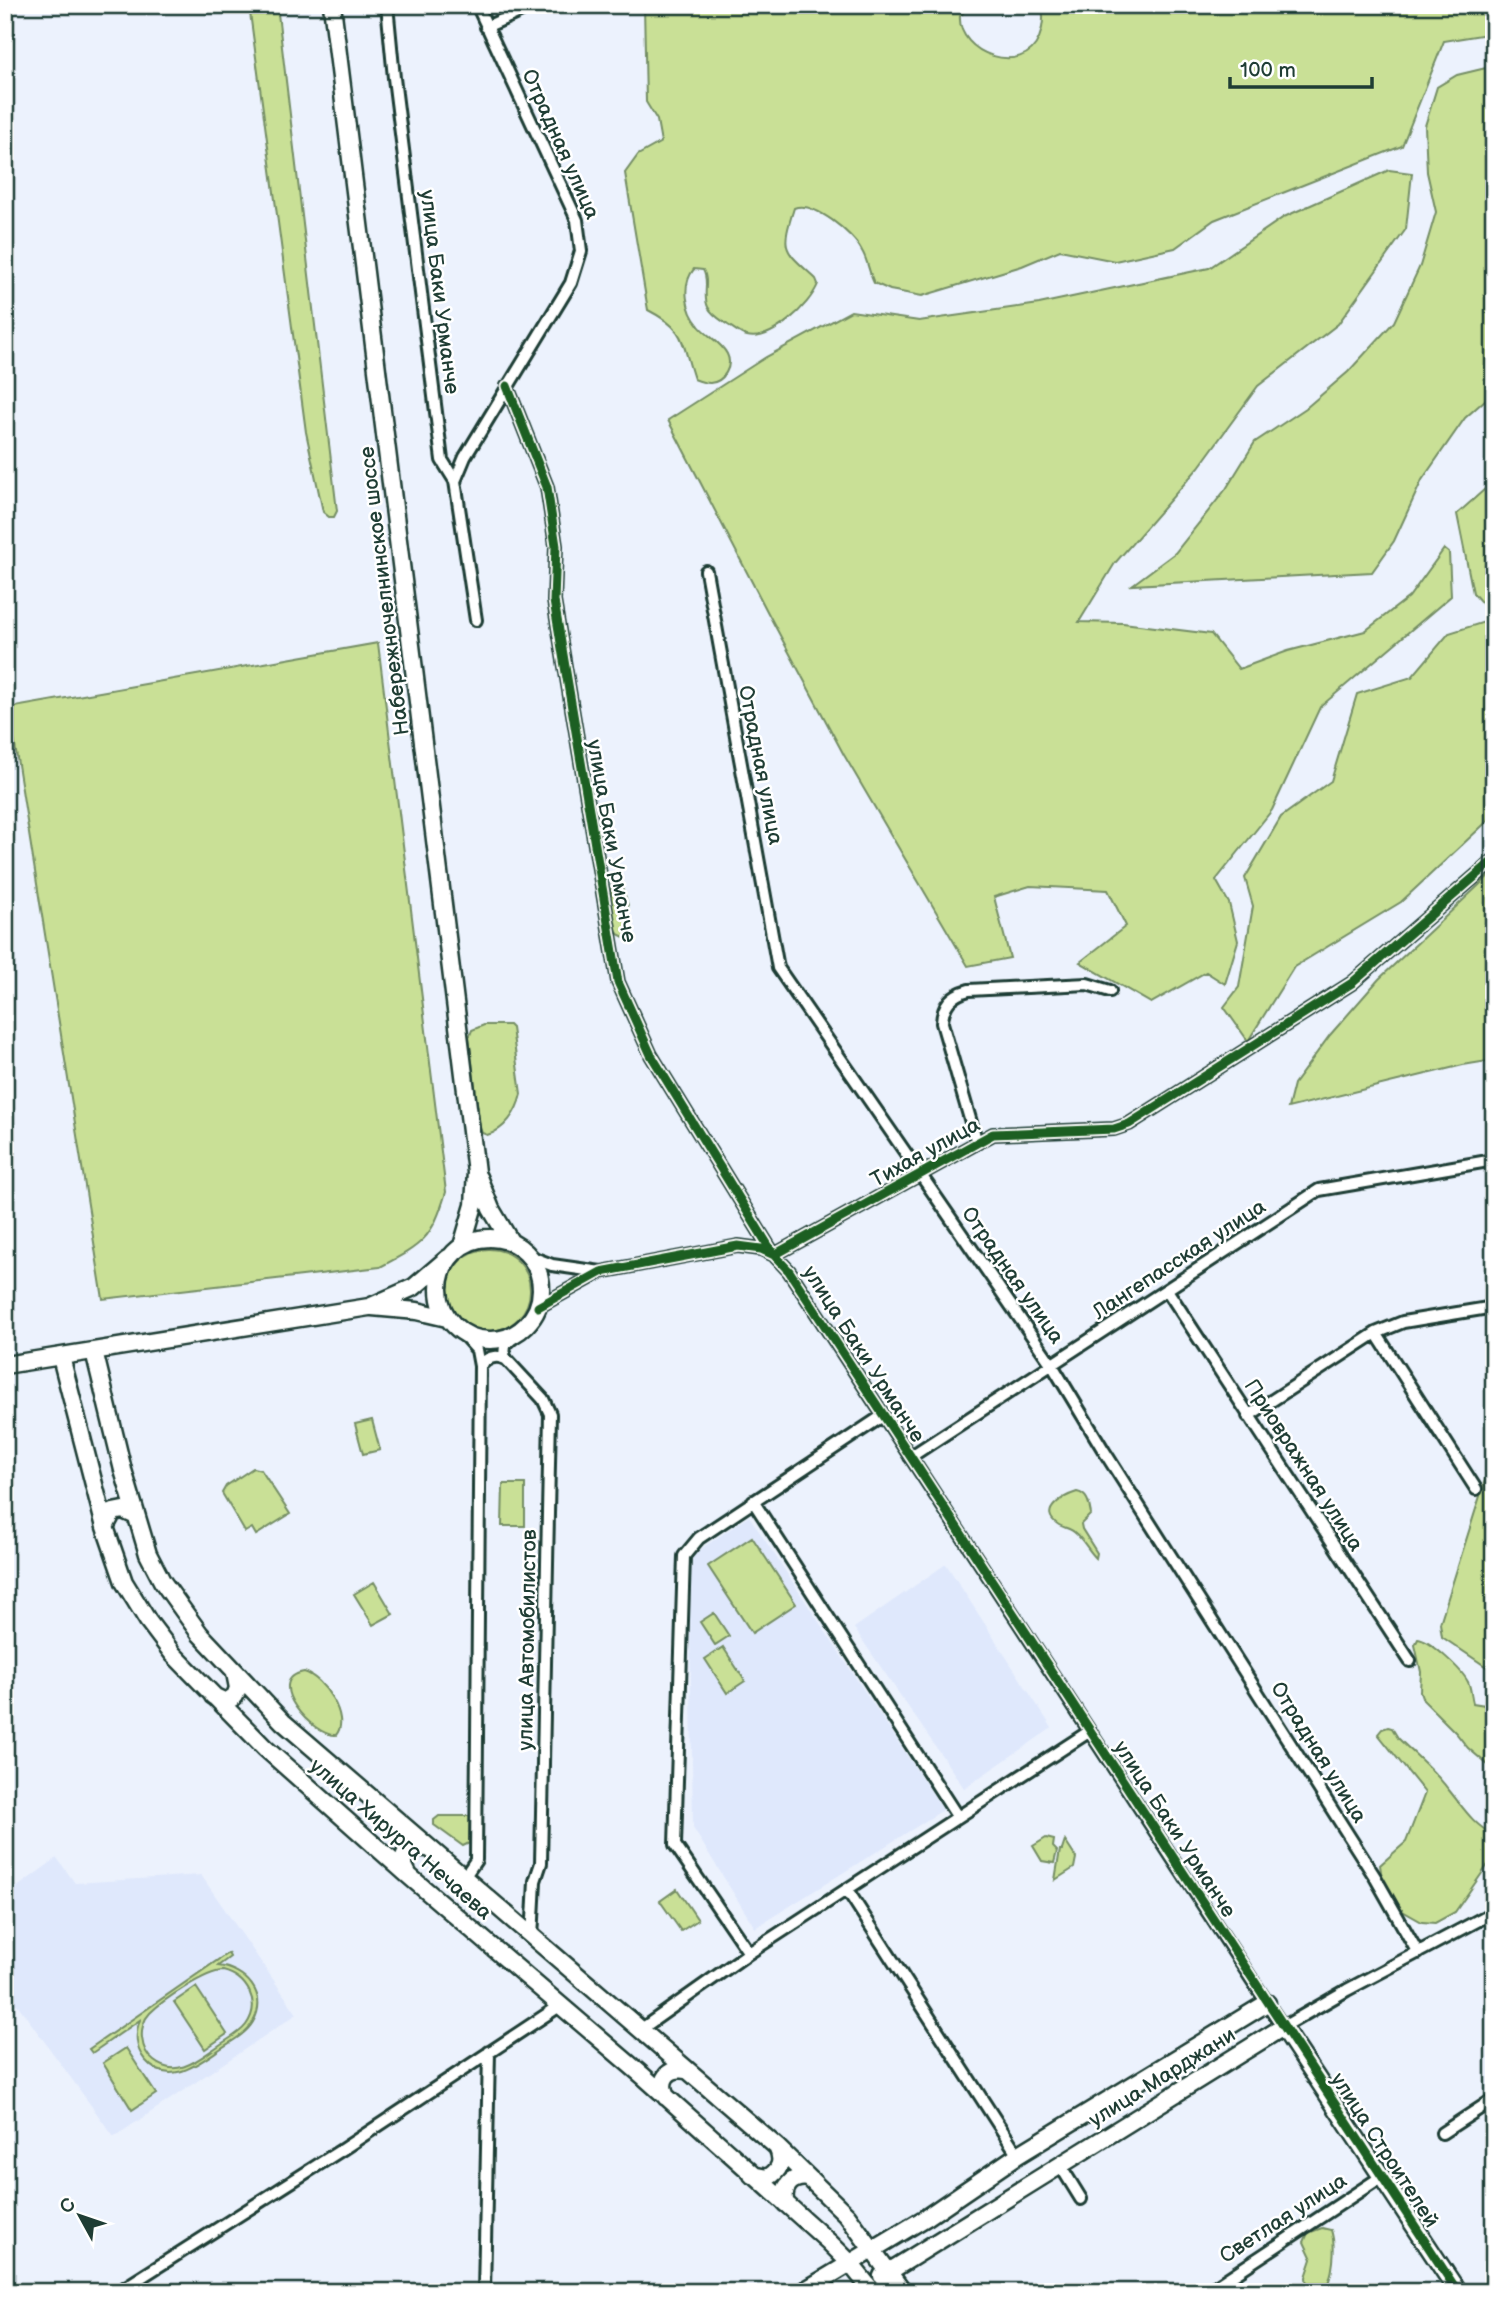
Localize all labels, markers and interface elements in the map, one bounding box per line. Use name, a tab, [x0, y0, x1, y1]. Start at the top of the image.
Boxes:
scale bar	[1230, 46, 1371, 90]
text: 100 m	[1240, 58, 1296, 83]
street label: Отрадная улица	[516, 65, 605, 224]
street label: улица Баки Урманче	[415, 189, 464, 396]
street label: Набережночелнинское шоссе	[354, 445, 415, 737]
street label: Отрадная улица	[733, 683, 788, 847]
street label: улица Баки Урманче	[581, 738, 642, 945]
street label: Тихая улица	[866, 1112, 985, 1193]
street label: Лангепасская улица	[1087, 1194, 1271, 1325]
street label: Отрадная улица	[956, 1202, 1070, 1349]
street label: улица Баки Урманче	[797, 1261, 930, 1448]
street label: Приовражная улица	[1239, 1375, 1369, 1556]
street label: улица Автомобилистов	[513, 1529, 542, 1751]
street label: Отрадная улица	[1265, 1677, 1372, 1828]
street label: улица Баки Урманче	[1108, 1736, 1241, 1923]
street label: улица Хирурга Нечаева	[305, 1754, 497, 1926]
street label: улица Марджани	[1084, 2022, 1240, 2133]
street label: улица Строителей	[1325, 2068, 1444, 2232]
street label: Светлая улица	[1215, 2168, 1352, 2269]
north arrow	[46, 2182, 116, 2252]
text: С	[55, 2194, 81, 2218]

